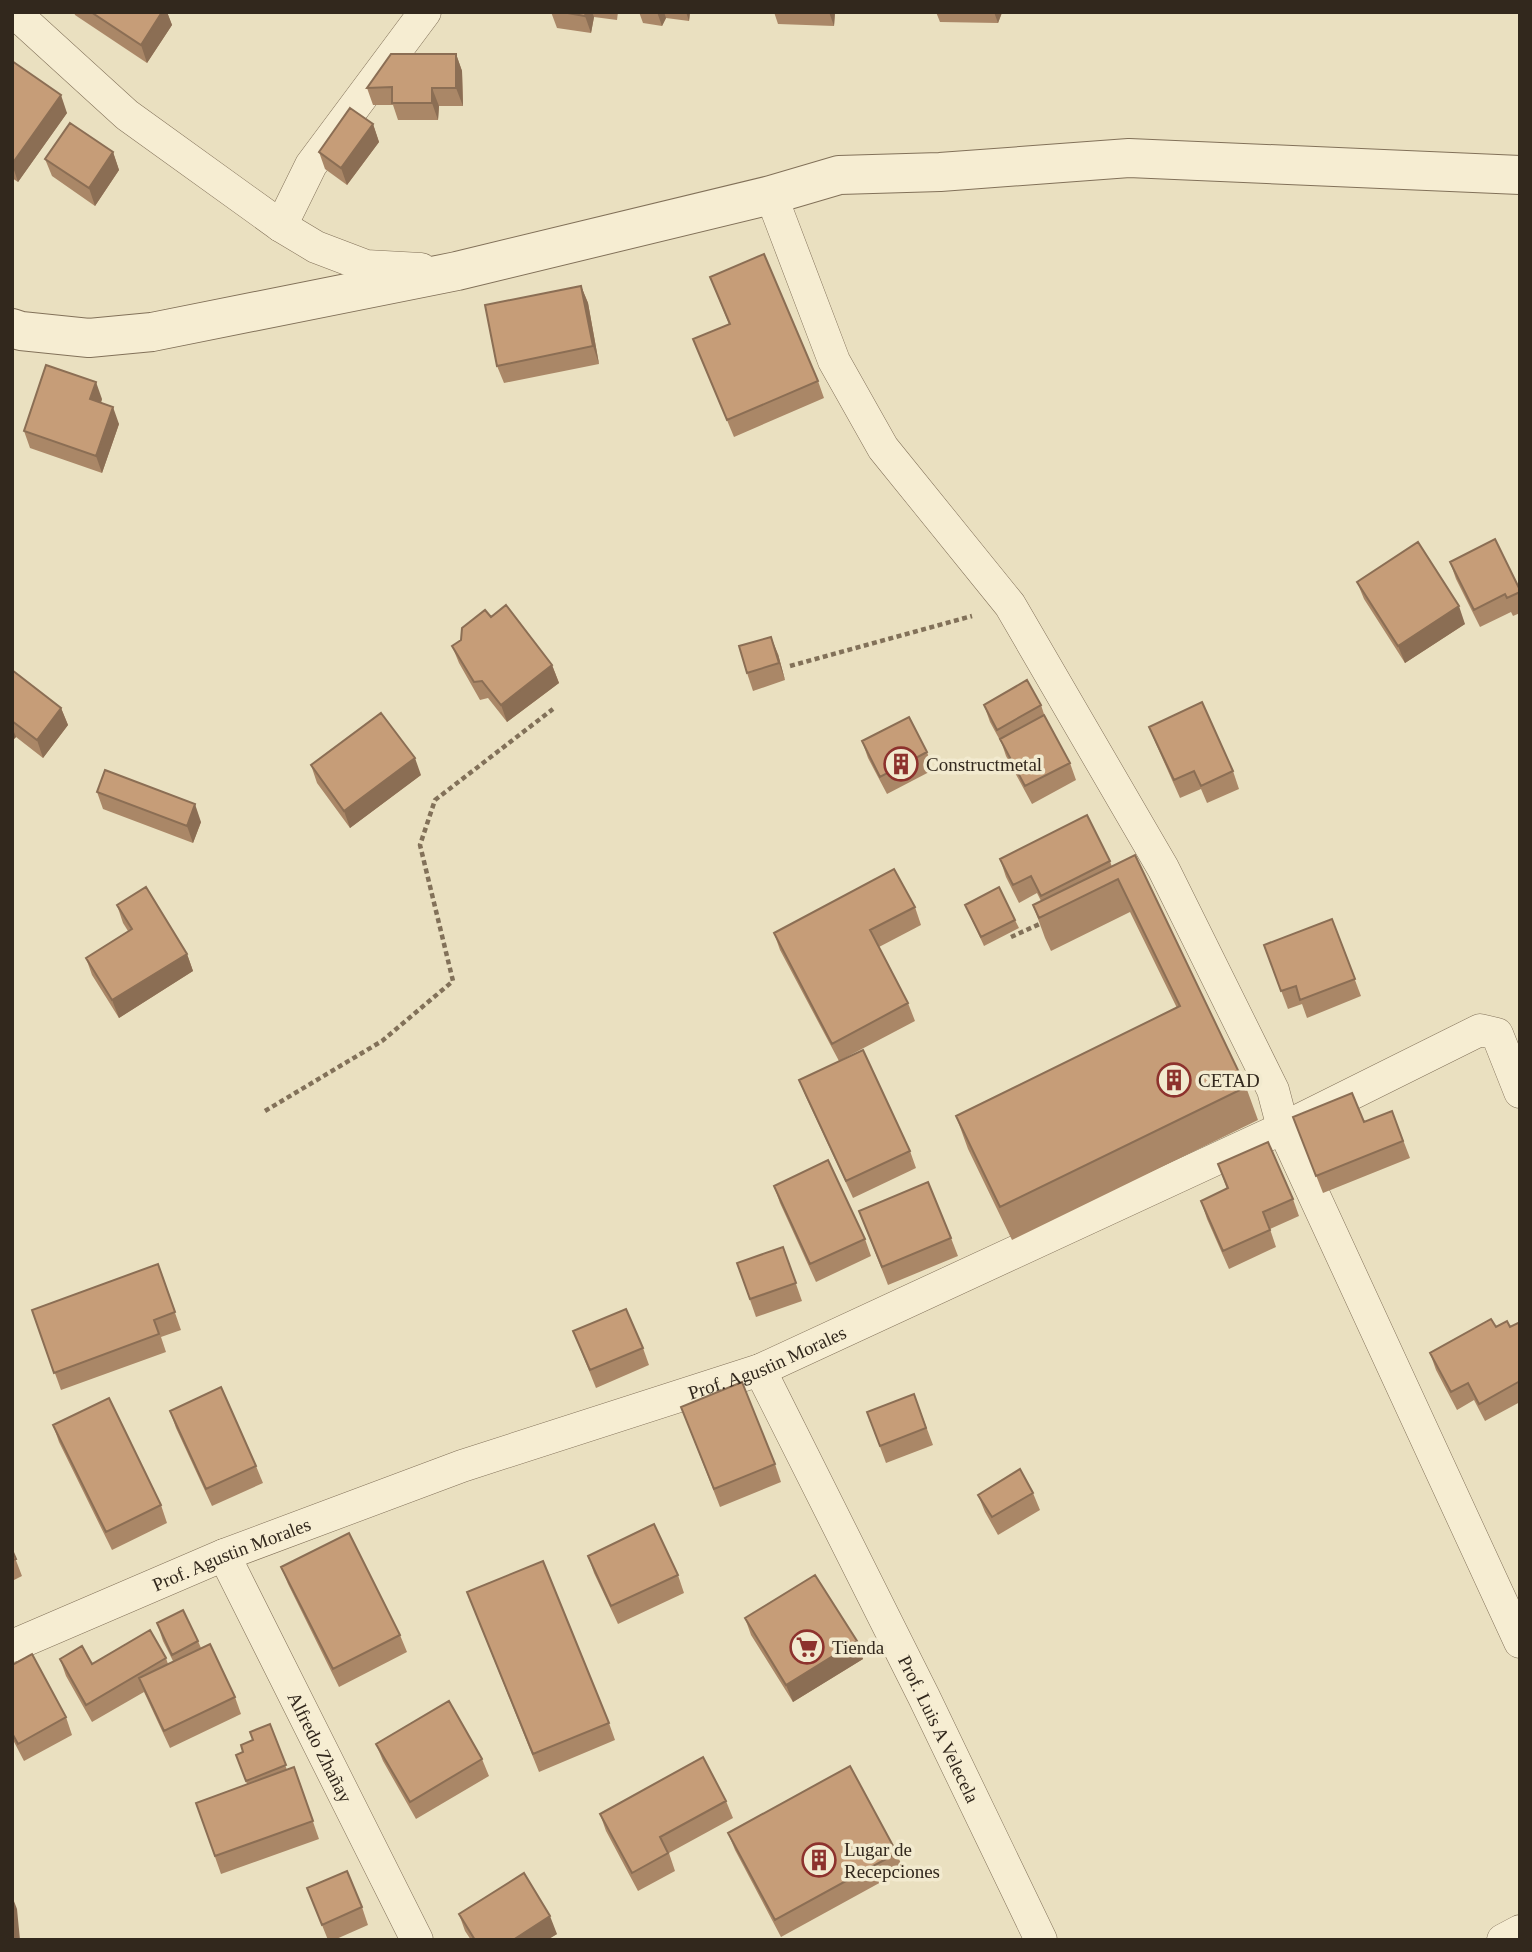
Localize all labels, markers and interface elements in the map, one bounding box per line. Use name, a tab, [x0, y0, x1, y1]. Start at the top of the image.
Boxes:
building icon: Constructmetal	[882, 745, 920, 783]
place label: Constructmetal	[926, 754, 1042, 775]
building icon: CETAD	[1155, 1061, 1193, 1099]
place label: CETAD	[1198, 1070, 1260, 1091]
street label: Prof. Agustin Morales	[685, 1321, 849, 1403]
street label: Prof. Agustin Morales	[149, 1513, 313, 1595]
supermarket icon: Tienda	[788, 1628, 826, 1666]
place label: Tienda	[832, 1637, 885, 1658]
street label: Prof. Luis A Velecela	[894, 1652, 984, 1806]
street label: Alfredo Zhañay	[284, 1688, 357, 1806]
place label: Lugar de Recepciones	[844, 1839, 940, 1882]
building icon: Lugar de Recepciones	[800, 1841, 838, 1879]

